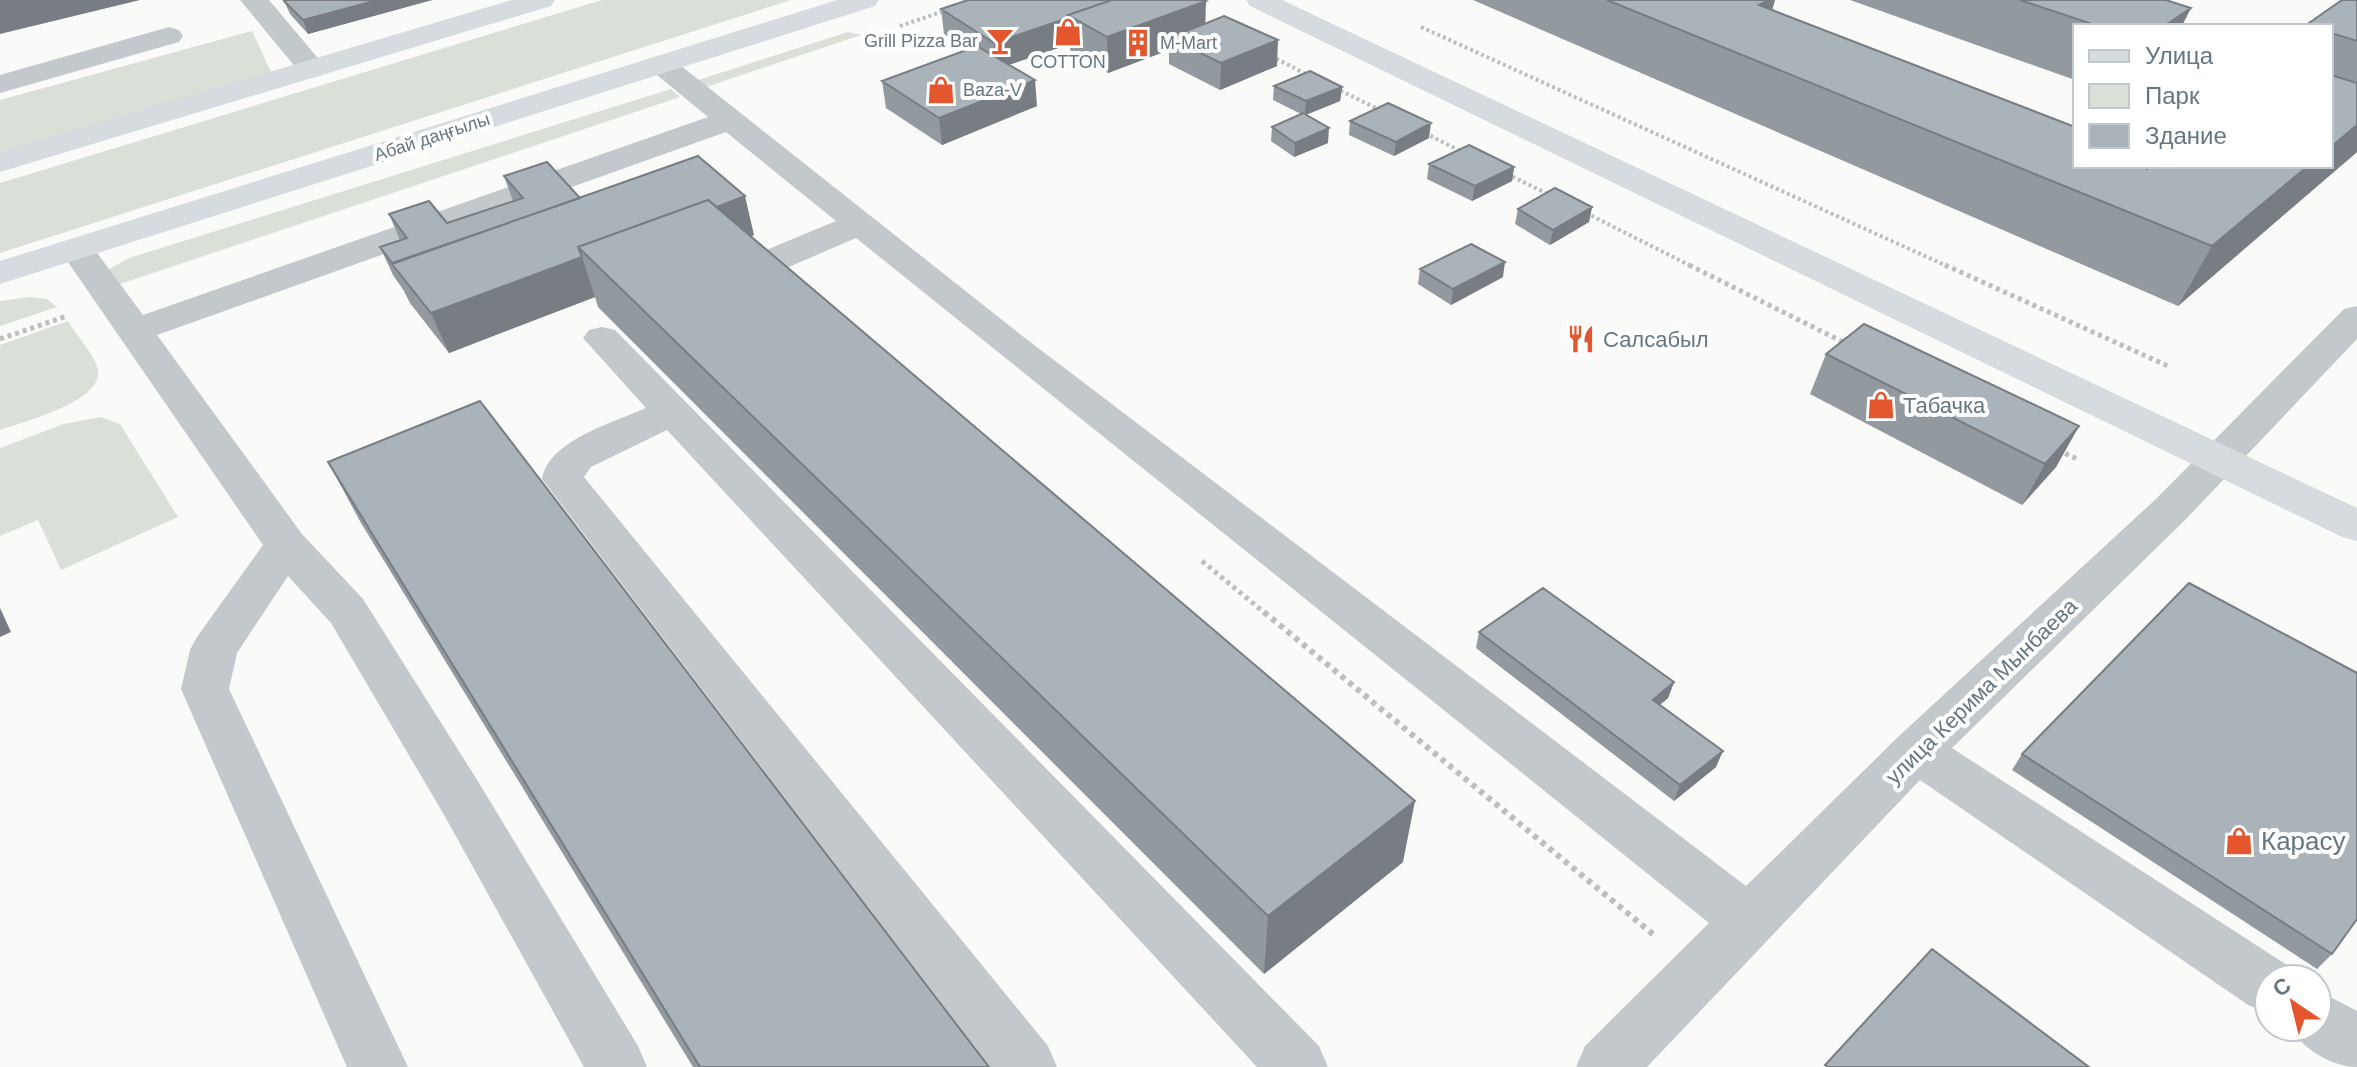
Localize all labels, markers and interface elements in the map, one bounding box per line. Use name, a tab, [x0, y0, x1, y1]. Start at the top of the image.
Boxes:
shop icon: COTTON	[1053, 17, 1083, 47]
legend	[2073, 24, 2333, 168]
bar icon: Grill Pizza Bar	[985, 26, 1015, 56]
building icon: M-Mart	[1123, 28, 1153, 58]
place label: Grill Pizza Bar	[864, 31, 978, 51]
place label: M-Mart	[1160, 33, 1217, 53]
text: Улица	[2145, 42, 2214, 69]
place label: COTTON	[1030, 52, 1106, 72]
shop icon: Baza-V	[926, 75, 956, 105]
place label: Baza-V	[963, 80, 1022, 100]
text: Парк	[2145, 82, 2200, 109]
street label: Абай даңғылы	[372, 109, 492, 165]
text: Здание	[2145, 122, 2227, 149]
restaurant icon: Салсабыл	[1566, 324, 1596, 354]
place label: Салсабыл	[1603, 327, 1709, 352]
shop icon: Табачка	[1866, 390, 1896, 420]
place label: Табачка	[1903, 393, 1986, 418]
street label: улица Керима Мынбаева	[1881, 593, 2083, 789]
shop icon: Карасу	[2224, 826, 2254, 856]
place label: Карасу	[2261, 826, 2346, 856]
north arrow	[2253, 963, 2333, 1043]
text: С	[2268, 972, 2296, 1002]

